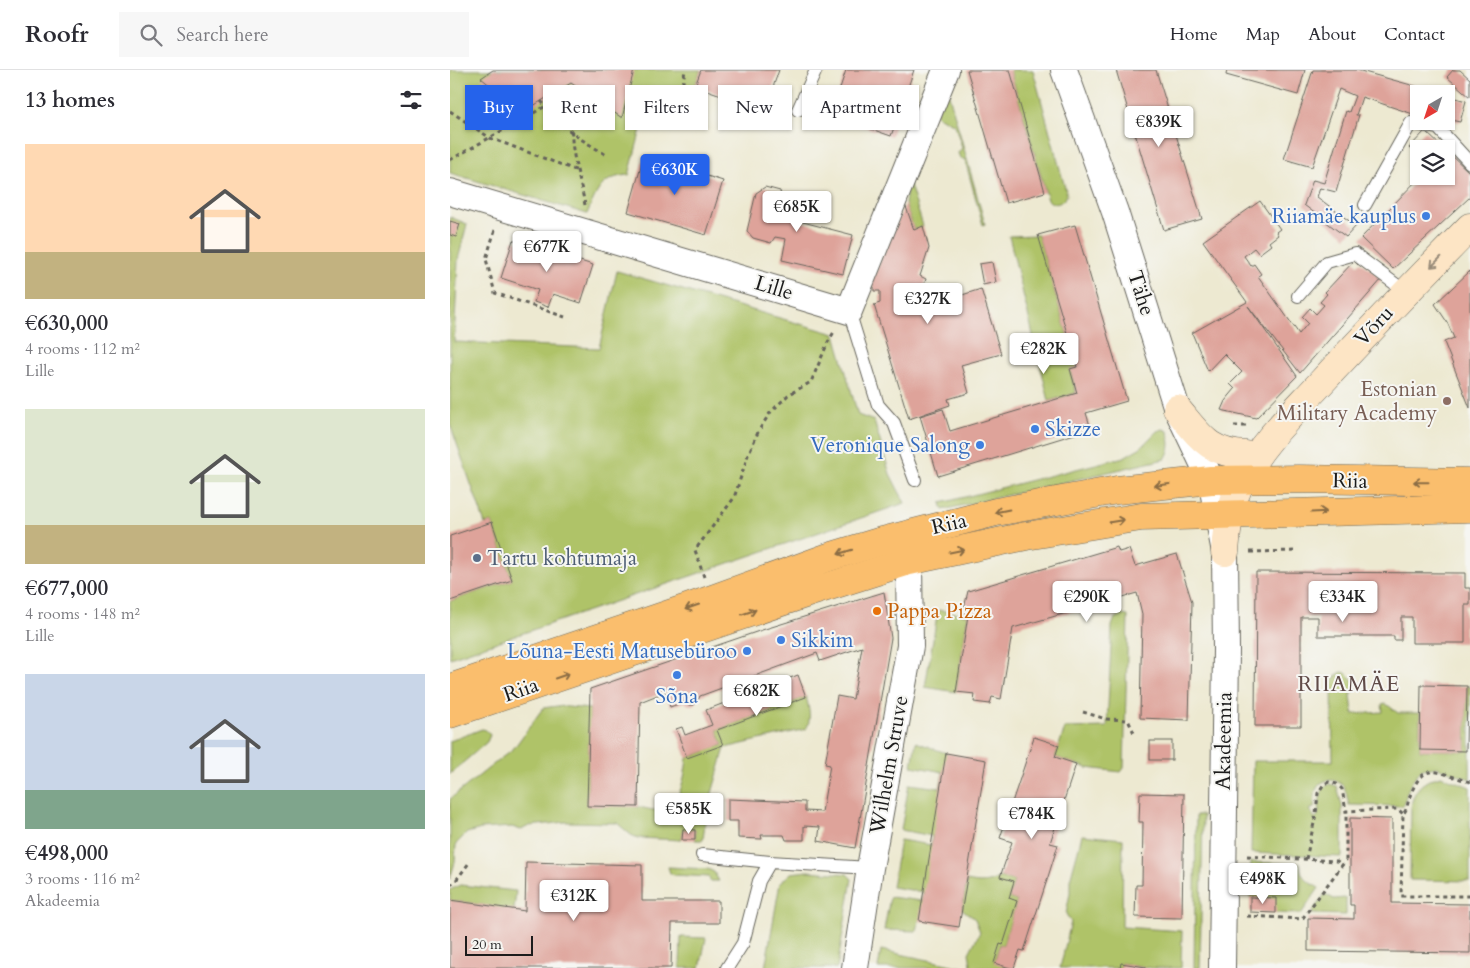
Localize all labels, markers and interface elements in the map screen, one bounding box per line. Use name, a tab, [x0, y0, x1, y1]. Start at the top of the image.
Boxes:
search box	[119, 12, 469, 57]
text: Roofr	[25, 18, 89, 51]
icon: search	[137, 21, 165, 49]
text: Search here	[177, 22, 269, 48]
text: Home	[1170, 22, 1218, 47]
text: Map	[1246, 22, 1280, 47]
text: About	[1308, 22, 1356, 47]
text: Contact	[1384, 22, 1445, 47]
chip: Buy	[465, 85, 533, 130]
chip: Rent	[543, 85, 615, 130]
chip: Filters	[625, 85, 708, 130]
chip: New	[718, 85, 792, 130]
chip: Apartment	[802, 85, 919, 130]
north arrow	[1410, 85, 1455, 130]
map controls	[1410, 85, 1455, 185]
text: 13 homes	[25, 86, 115, 115]
icon: filters	[397, 86, 425, 114]
pin: €839K	[1124, 106, 1194, 148]
text: €839K	[1135, 111, 1183, 133]
button: layers	[1410, 140, 1455, 185]
pin: €630K	[640, 154, 710, 196]
text: €630K	[651, 159, 699, 181]
icon: home	[180, 176, 270, 266]
pin: €685K	[762, 190, 832, 233]
text: €685K	[773, 196, 821, 218]
place label: Riiamäe kauplus	[1271, 202, 1416, 231]
marker: Riiamäe kauplus	[1420, 210, 1432, 222]
pin: €677K	[512, 230, 582, 273]
text: €677K	[523, 236, 571, 258]
one-way arrow	[1429, 256, 1442, 268]
street label: Tähe	[1120, 267, 1162, 319]
street label: Lille	[751, 268, 797, 308]
pin: €327K	[893, 282, 963, 325]
text: €327K	[904, 288, 952, 310]
street label: Võru	[1348, 299, 1400, 353]
text: €630,000	[25, 309, 108, 338]
pin: €282K	[1009, 332, 1079, 375]
text: 4 rooms · 112 m²	[25, 338, 140, 360]
text: €282K	[1020, 338, 1068, 360]
text: Lille	[25, 360, 55, 382]
place label: Estonian Military Academy	[1277, 375, 1437, 428]
marker: Estonian Military Academy	[1441, 395, 1453, 407]
place label: Skizze	[1045, 415, 1101, 444]
marker: Skizze	[1029, 423, 1041, 435]
place label: Veronique Salong	[810, 431, 970, 460]
marker: Veronique Salong	[974, 439, 986, 451]
icon: home	[180, 441, 270, 531]
street label: Riia	[1332, 466, 1368, 496]
one-way arrow	[1414, 477, 1430, 487]
one-way arrow	[1154, 480, 1170, 490]
street label: Riia	[928, 506, 970, 542]
one-way arrow	[994, 507, 1010, 517]
one-way arrow	[1311, 508, 1327, 517]
one-way arrow	[1108, 515, 1124, 525]
place label: Tartu kohtumaja	[487, 544, 637, 573]
one-way arrow	[949, 545, 965, 555]
one-way arrow	[837, 548, 853, 557]
marker: Tartu kohtumaja	[471, 552, 483, 564]
text: €677,000	[25, 574, 108, 603]
pin: €290K	[1052, 580, 1122, 623]
pin: €334K	[1308, 580, 1378, 623]
text: €290K	[1063, 586, 1111, 608]
text: €334K	[1319, 586, 1367, 608]
place label: Pappa Pizza	[887, 597, 992, 626]
one-way arrow	[684, 602, 700, 612]
text: 4 rooms · 148 m²	[25, 603, 140, 625]
marker: Pappa Pizza	[871, 605, 883, 617]
one-way arrow	[741, 607, 757, 617]
text: Lille	[25, 625, 55, 647]
place label: Sikkim	[791, 626, 854, 655]
marker: Sikkim	[775, 634, 787, 646]
place label: Lõuna-Eesti Matusebüroo	[507, 637, 737, 666]
marker: Lõuna-Eesti Matusebüroo	[741, 645, 753, 657]
marker: Sõna	[671, 669, 683, 681]
district label: RIIAMÄE	[1298, 669, 1400, 699]
street label: Riia	[500, 671, 542, 709]
one-way arrow	[554, 671, 570, 680]
pin: €682K	[722, 674, 792, 717]
text: €682K	[733, 680, 781, 702]
place label: Sõna	[656, 682, 698, 711]
street label: Akadeemia	[1209, 692, 1239, 790]
street label: Wilhelm Struve	[862, 693, 916, 838]
icon: home	[180, 706, 270, 796]
pin: €585K	[654, 792, 724, 835]
text: €585K	[665, 798, 713, 820]
pin: €784K	[997, 798, 1067, 840]
text: €784K	[1008, 803, 1056, 825]
text: €498,000	[25, 839, 108, 868]
pin: €498K	[1228, 862, 1298, 905]
text: 3 rooms · 116 m²	[25, 868, 140, 890]
text: €498K	[1239, 868, 1287, 890]
pin: €312K	[539, 880, 609, 922]
text: €312K	[550, 885, 598, 907]
text: Akadeemia	[25, 890, 100, 912]
scale bar	[465, 933, 532, 956]
text: 20 m	[472, 935, 502, 954]

